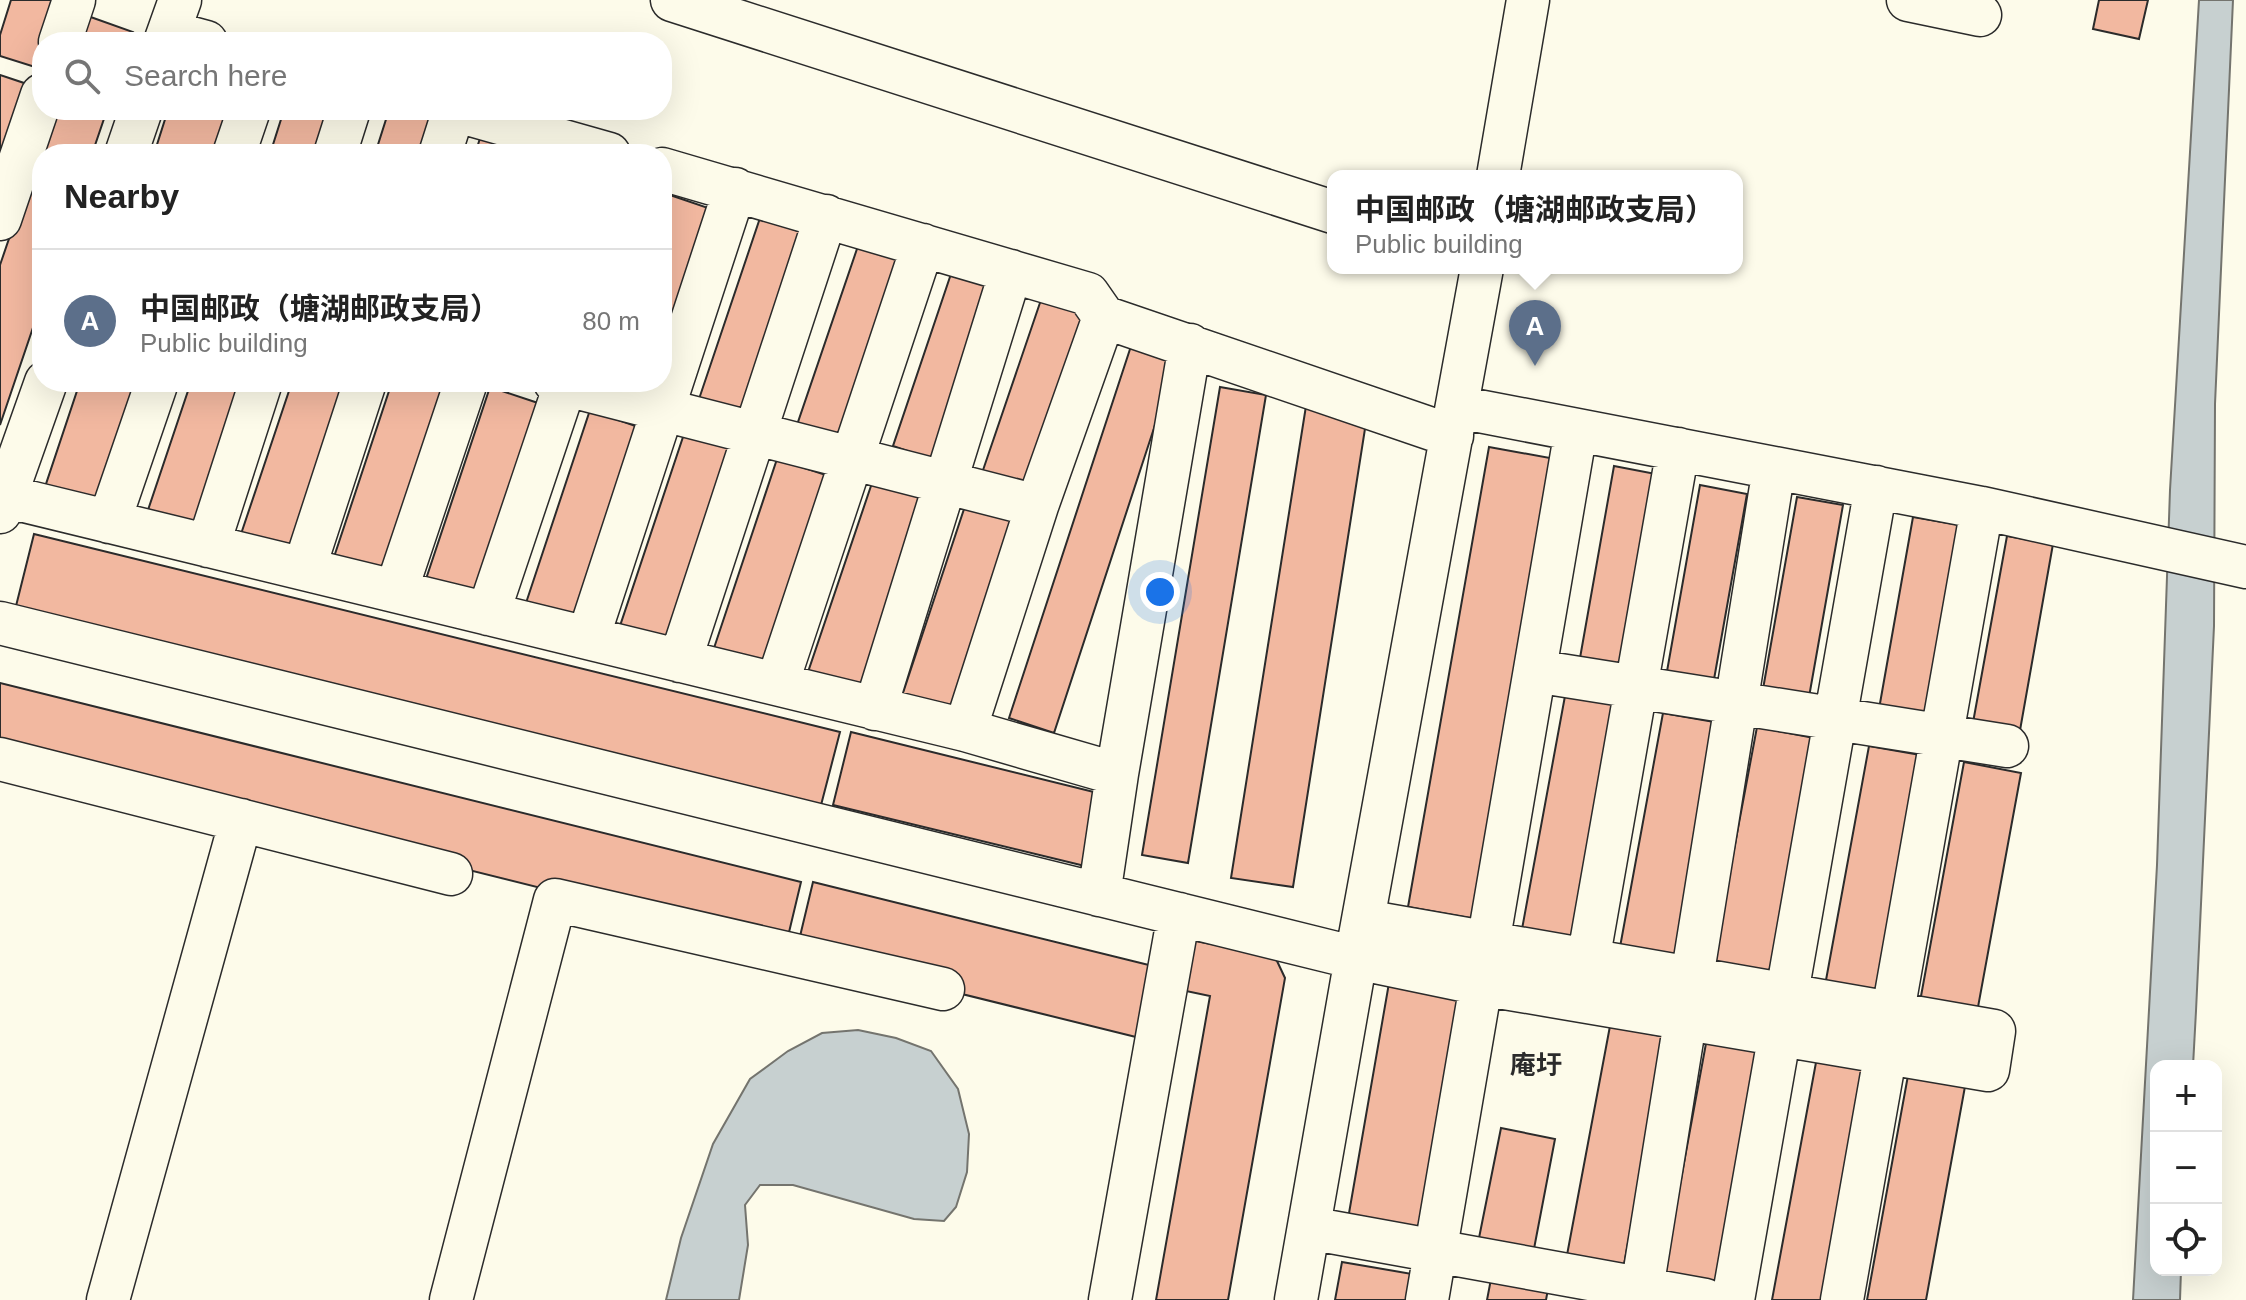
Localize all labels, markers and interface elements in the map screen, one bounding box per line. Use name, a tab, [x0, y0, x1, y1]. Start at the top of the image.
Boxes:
search box	[32, 32, 672, 120]
icon: search	[60, 54, 104, 98]
text: Search here	[124, 59, 287, 92]
popup	[1327, 170, 1743, 274]
text: Nearby	[64, 177, 179, 215]
text: 中国邮政（塘湖邮政支局）	[1355, 193, 1715, 226]
text: Public building	[1355, 229, 1523, 259]
text: 中国邮政（塘湖邮政支局）	[140, 292, 500, 325]
pin: A	[1509, 300, 1561, 366]
text: A	[81, 306, 99, 336]
text: 80 m	[582, 306, 640, 336]
text: Public building	[140, 328, 308, 358]
your location	[1140, 572, 1180, 612]
district label: 庵圩	[1510, 1050, 1562, 1080]
map controls	[2150, 1060, 2222, 1276]
button: +	[2150, 1060, 2222, 1132]
button: −	[2150, 1132, 2222, 1204]
button: locate	[2150, 1204, 2222, 1276]

